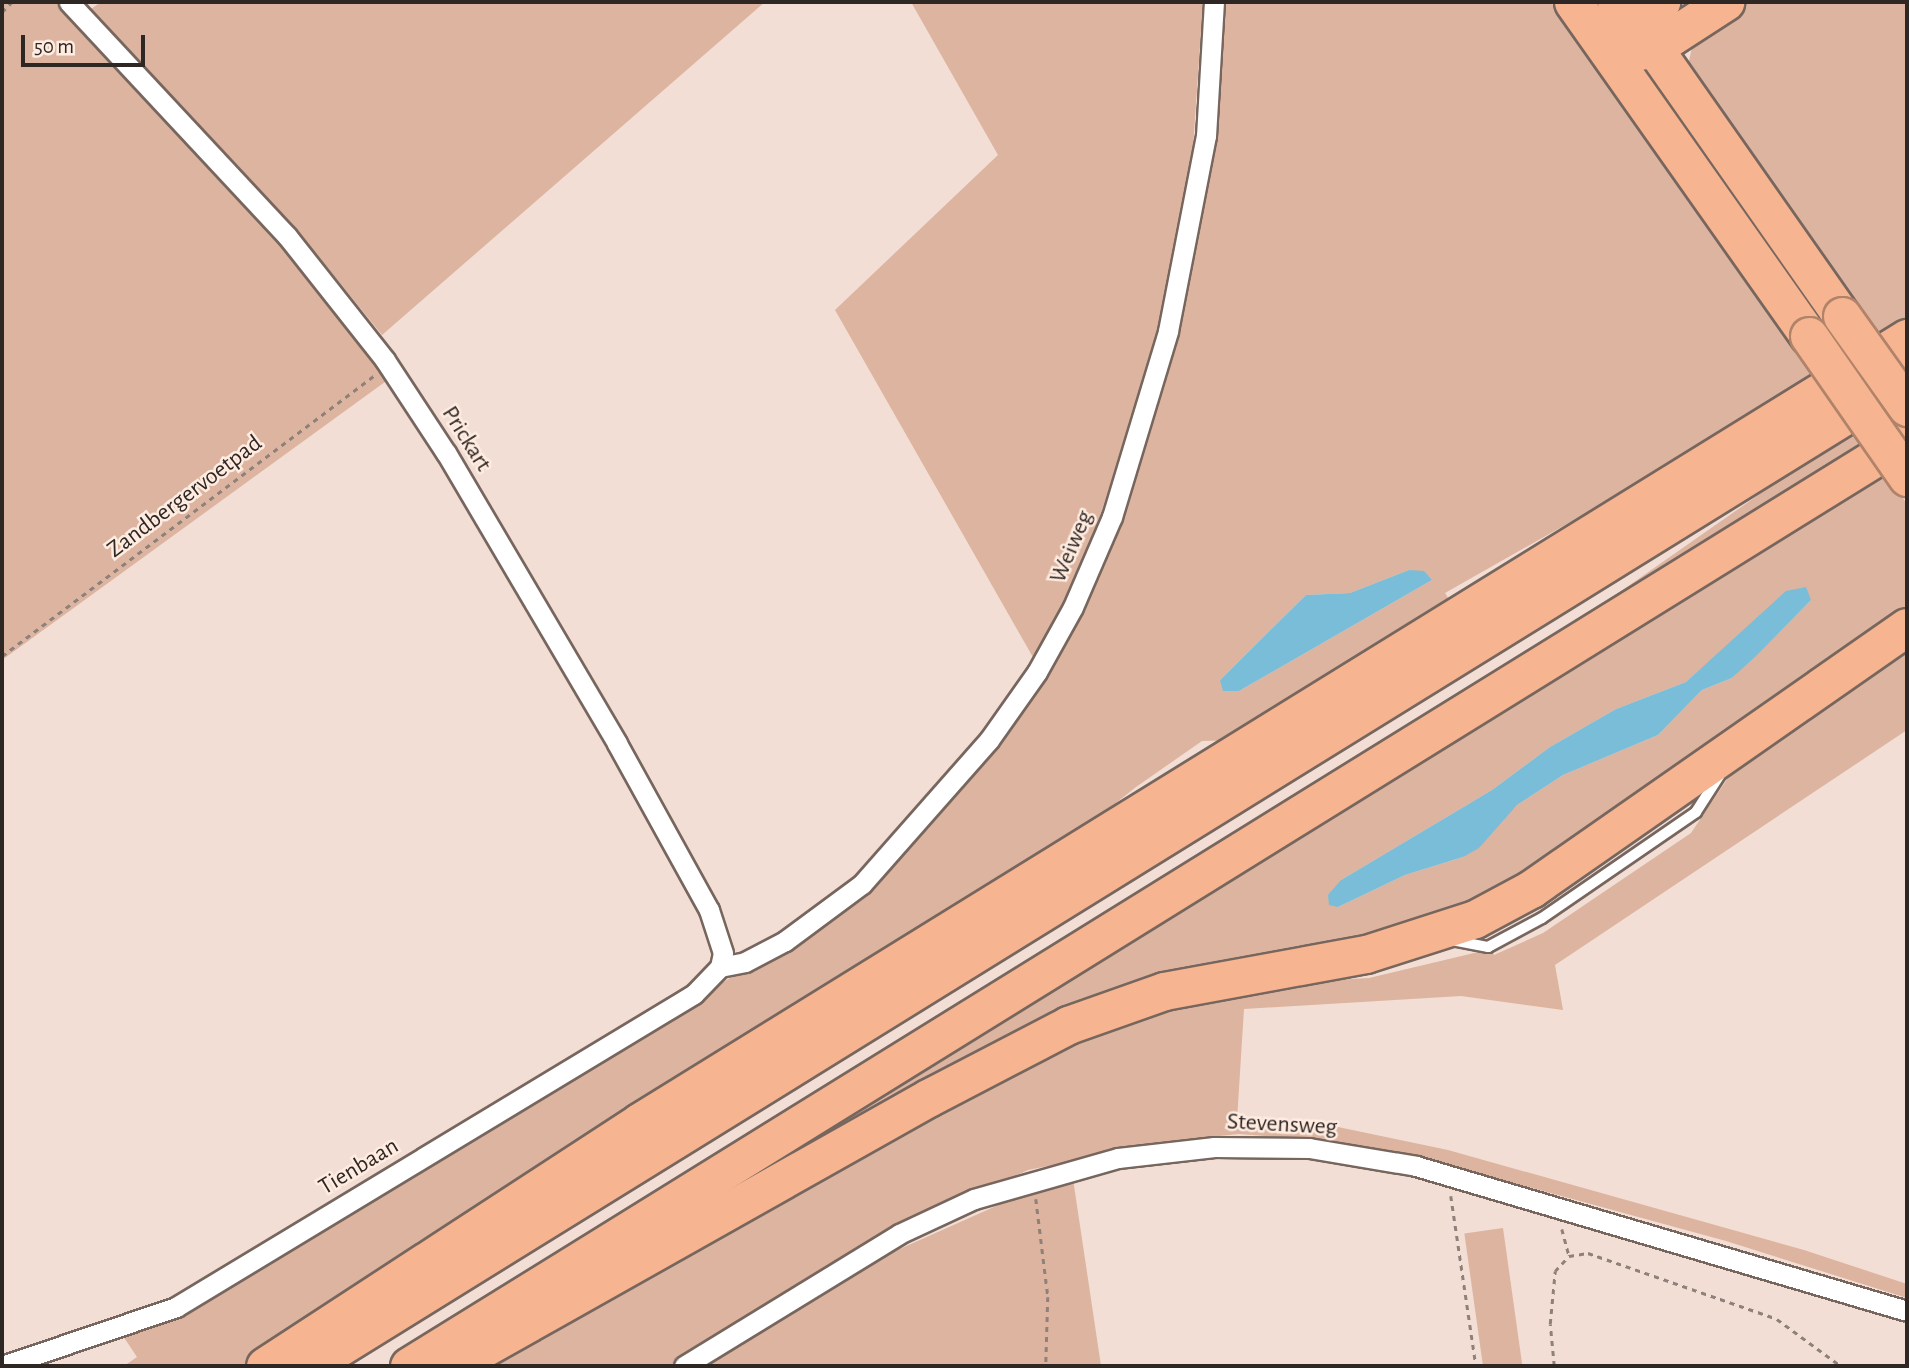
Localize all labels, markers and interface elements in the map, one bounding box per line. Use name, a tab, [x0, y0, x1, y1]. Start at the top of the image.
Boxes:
scale bar	[24, 21, 149, 65]
text: 50 m	[34, 36, 74, 57]
street label: Prickart	[435, 401, 497, 477]
street label: Zandbergervoetpad	[102, 429, 268, 565]
street label: Weiweg	[1044, 507, 1100, 587]
street label: Stevensweg	[1226, 1108, 1338, 1142]
street label: Tienbaan	[314, 1132, 404, 1202]

